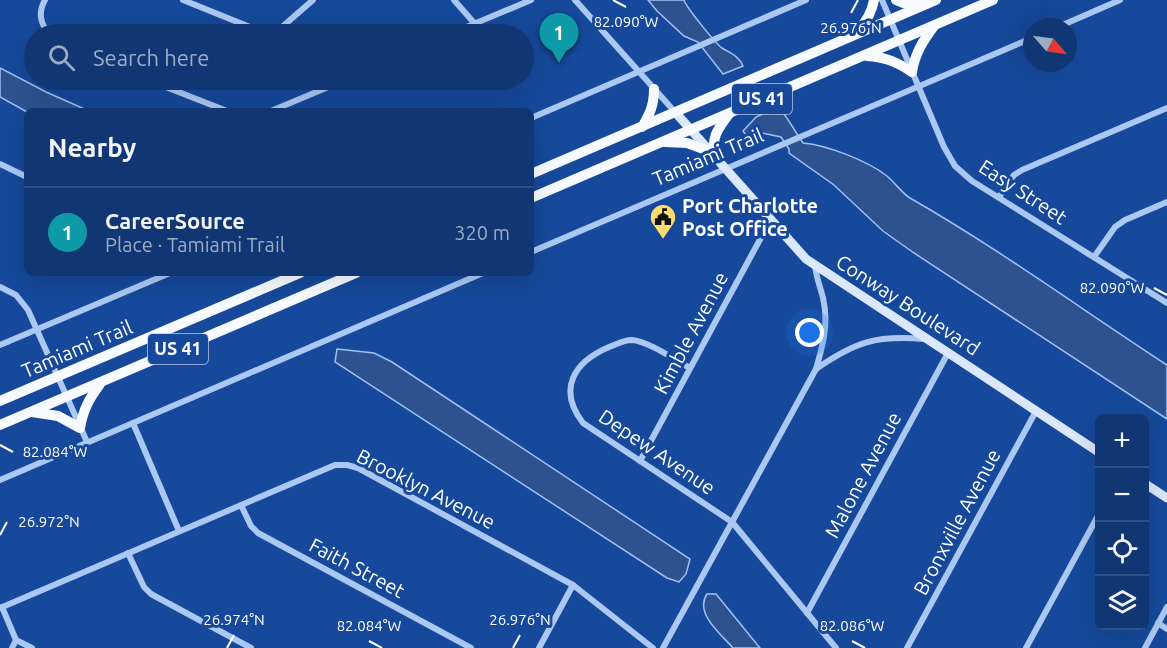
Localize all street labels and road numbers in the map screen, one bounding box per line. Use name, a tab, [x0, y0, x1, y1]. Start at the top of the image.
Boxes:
road number: US 41	[732, 84, 792, 114]
street label: Tamiami Trail	[649, 123, 767, 190]
street label: Easy Street	[975, 155, 1072, 229]
street label: Conway Boulevard	[832, 250, 984, 360]
street label: Kimble Avenue	[649, 268, 732, 398]
street label: Tamiami Trail	[18, 315, 136, 382]
road number: US 41	[148, 334, 208, 364]
street label: Depew Avenue	[595, 404, 720, 499]
street label: Malone Avenue	[820, 408, 905, 542]
street label: Brooklyn Avenue	[353, 444, 499, 533]
street label: Bronxville Avenue	[908, 445, 1005, 599]
street label: Faith Street	[306, 533, 409, 602]

